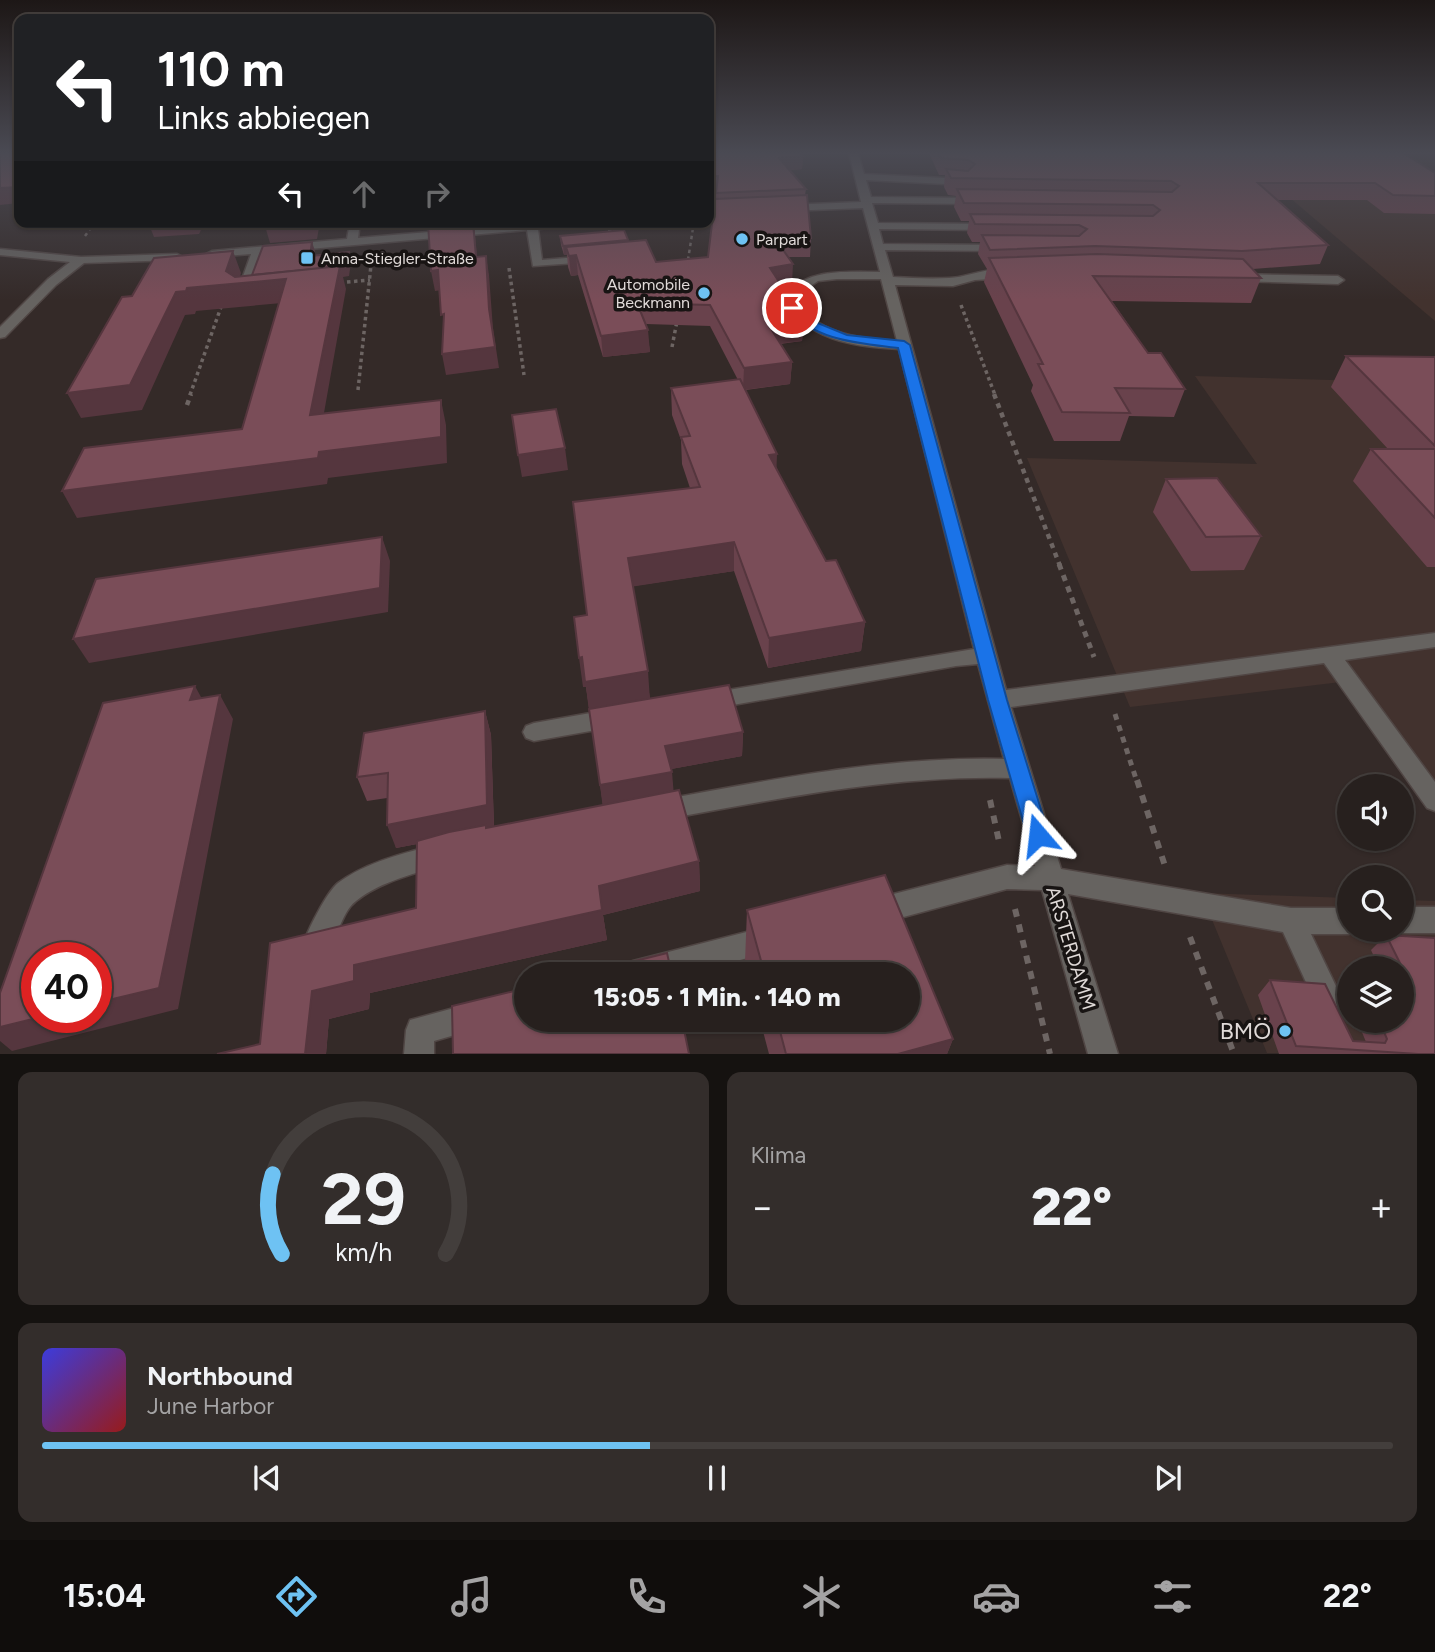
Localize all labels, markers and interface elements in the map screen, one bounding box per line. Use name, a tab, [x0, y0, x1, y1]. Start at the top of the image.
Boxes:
text: 110 m	[157, 39, 285, 98]
icon: left	[42, 42, 133, 133]
text: Links abbiegen	[157, 99, 370, 137]
icon: left	[272, 175, 310, 213]
icon: ahead	[345, 175, 383, 213]
icon: right	[418, 175, 456, 213]
place label: Parpart	[756, 230, 808, 249]
marker: Parpart	[734, 231, 750, 247]
place label: Anna-Stiegler-Straße	[321, 249, 474, 268]
marker: Anna-Stiegler-Straße	[299, 250, 315, 266]
place label: Automobile Beckmann	[607, 275, 690, 312]
pin	[762, 278, 822, 338]
marker: Automobile Beckmann	[696, 285, 712, 301]
icon: arrive	[773, 289, 811, 327]
map controls	[1337, 774, 1414, 1033]
button: sound	[1337, 774, 1414, 851]
position arrow	[1001, 798, 1075, 872]
button: search	[1337, 865, 1414, 942]
street label: ARSTERDAMM	[1041, 883, 1101, 1013]
speed limit sign: 40	[21, 942, 112, 1033]
button: layers	[1337, 956, 1414, 1033]
text: 15:05 · 1 Min. · 140 m	[593, 981, 841, 1013]
place label: BMÖ	[1220, 1017, 1271, 1045]
marker: BMÖ	[1277, 1023, 1293, 1039]
text: Klima	[751, 1141, 806, 1169]
text: 29	[321, 1156, 405, 1243]
text: 22°	[1031, 1176, 1112, 1238]
text: −	[751, 1184, 774, 1230]
text: +	[1369, 1184, 1393, 1230]
text: km/h	[335, 1237, 392, 1267]
text: Northbound	[147, 1360, 293, 1392]
text: June Harbor	[147, 1392, 274, 1420]
icon: previous	[248, 1459, 286, 1497]
icon: pause	[698, 1459, 736, 1497]
icon: next	[1149, 1459, 1187, 1497]
icon: directions	[272, 1572, 321, 1621]
icon: music	[447, 1572, 496, 1621]
icon: phone	[622, 1572, 671, 1621]
icon: climate	[797, 1572, 846, 1621]
icon: car	[972, 1572, 1021, 1621]
icon: filters	[1148, 1572, 1197, 1621]
text: 15:04	[63, 1577, 146, 1615]
text: 22°	[1323, 1577, 1372, 1615]

